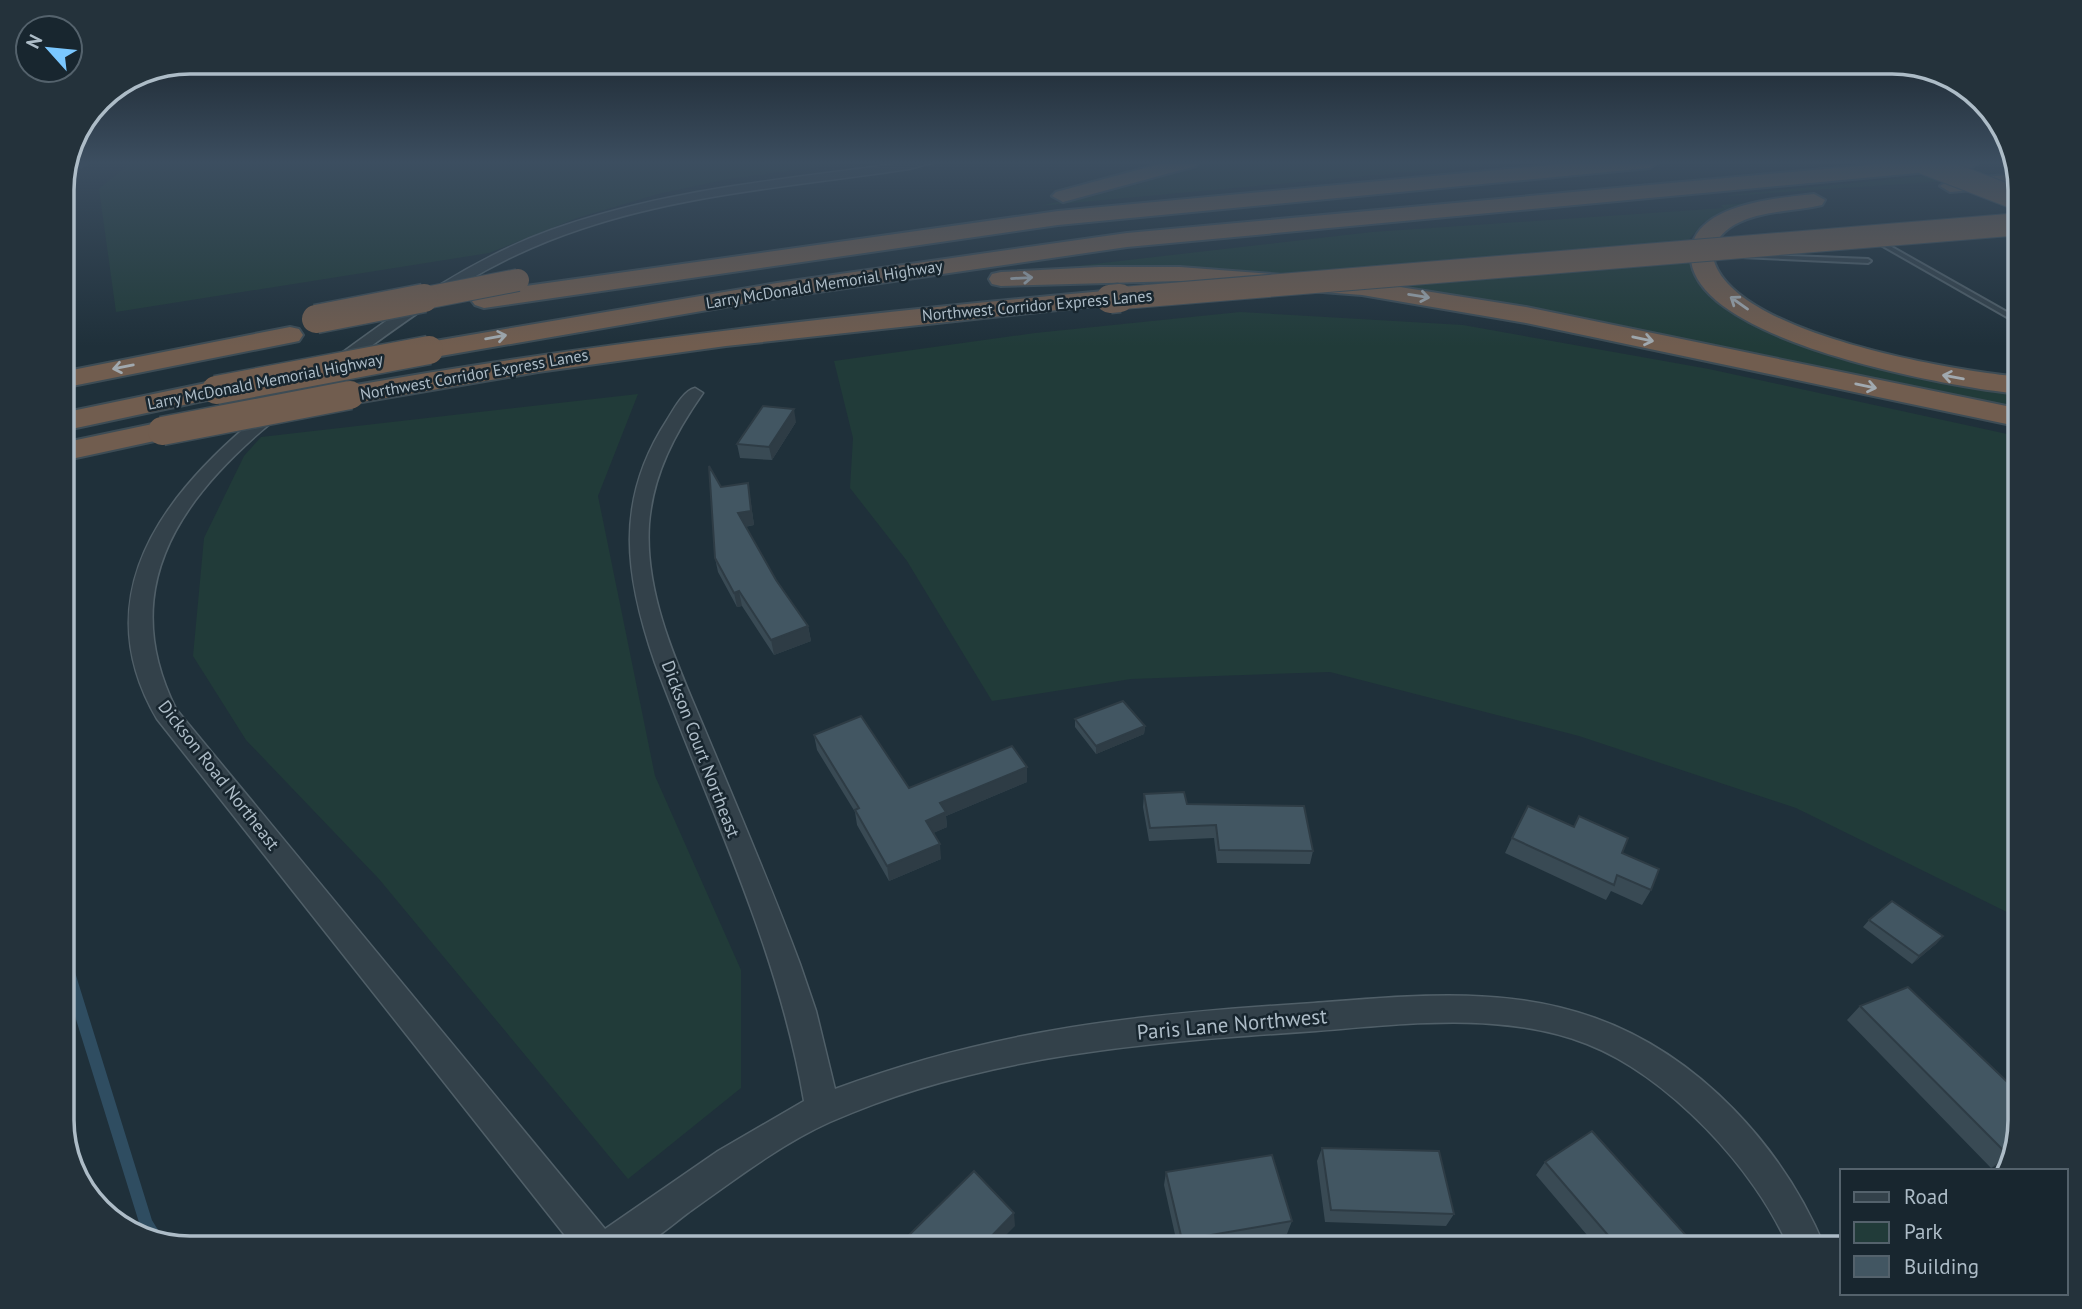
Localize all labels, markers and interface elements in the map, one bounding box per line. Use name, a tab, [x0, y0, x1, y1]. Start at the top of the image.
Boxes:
north arrow	[14, 14, 84, 84]
text: N	[20, 30, 47, 52]
street label: Larry McDonald Memorial Highway	[704, 255, 944, 313]
one-way arrow	[1010, 272, 1033, 285]
street label: Northwest Corridor Express Lanes	[921, 285, 1153, 325]
one-way arrow	[1408, 290, 1430, 303]
one-way arrow	[1730, 296, 1749, 310]
one-way arrow	[484, 330, 507, 344]
one-way arrow	[1631, 333, 1654, 347]
street label: Northwest Corridor Express Lanes	[358, 344, 590, 404]
street label: Larry McDonald Memorial Highway	[146, 348, 385, 414]
one-way arrow	[112, 361, 135, 375]
one-way arrow	[1942, 370, 1965, 383]
one-way arrow	[1854, 379, 1877, 393]
street label: Dickson Court Northeast	[657, 657, 745, 841]
street label: Dickson Road Northeast	[153, 695, 285, 855]
street label: Paris Lane Northwest	[1136, 1002, 1328, 1046]
legend	[1840, 1169, 2068, 1295]
text: Road	[1904, 1183, 1948, 1210]
text: Park	[1904, 1218, 1943, 1245]
text: Building	[1904, 1253, 1979, 1280]

